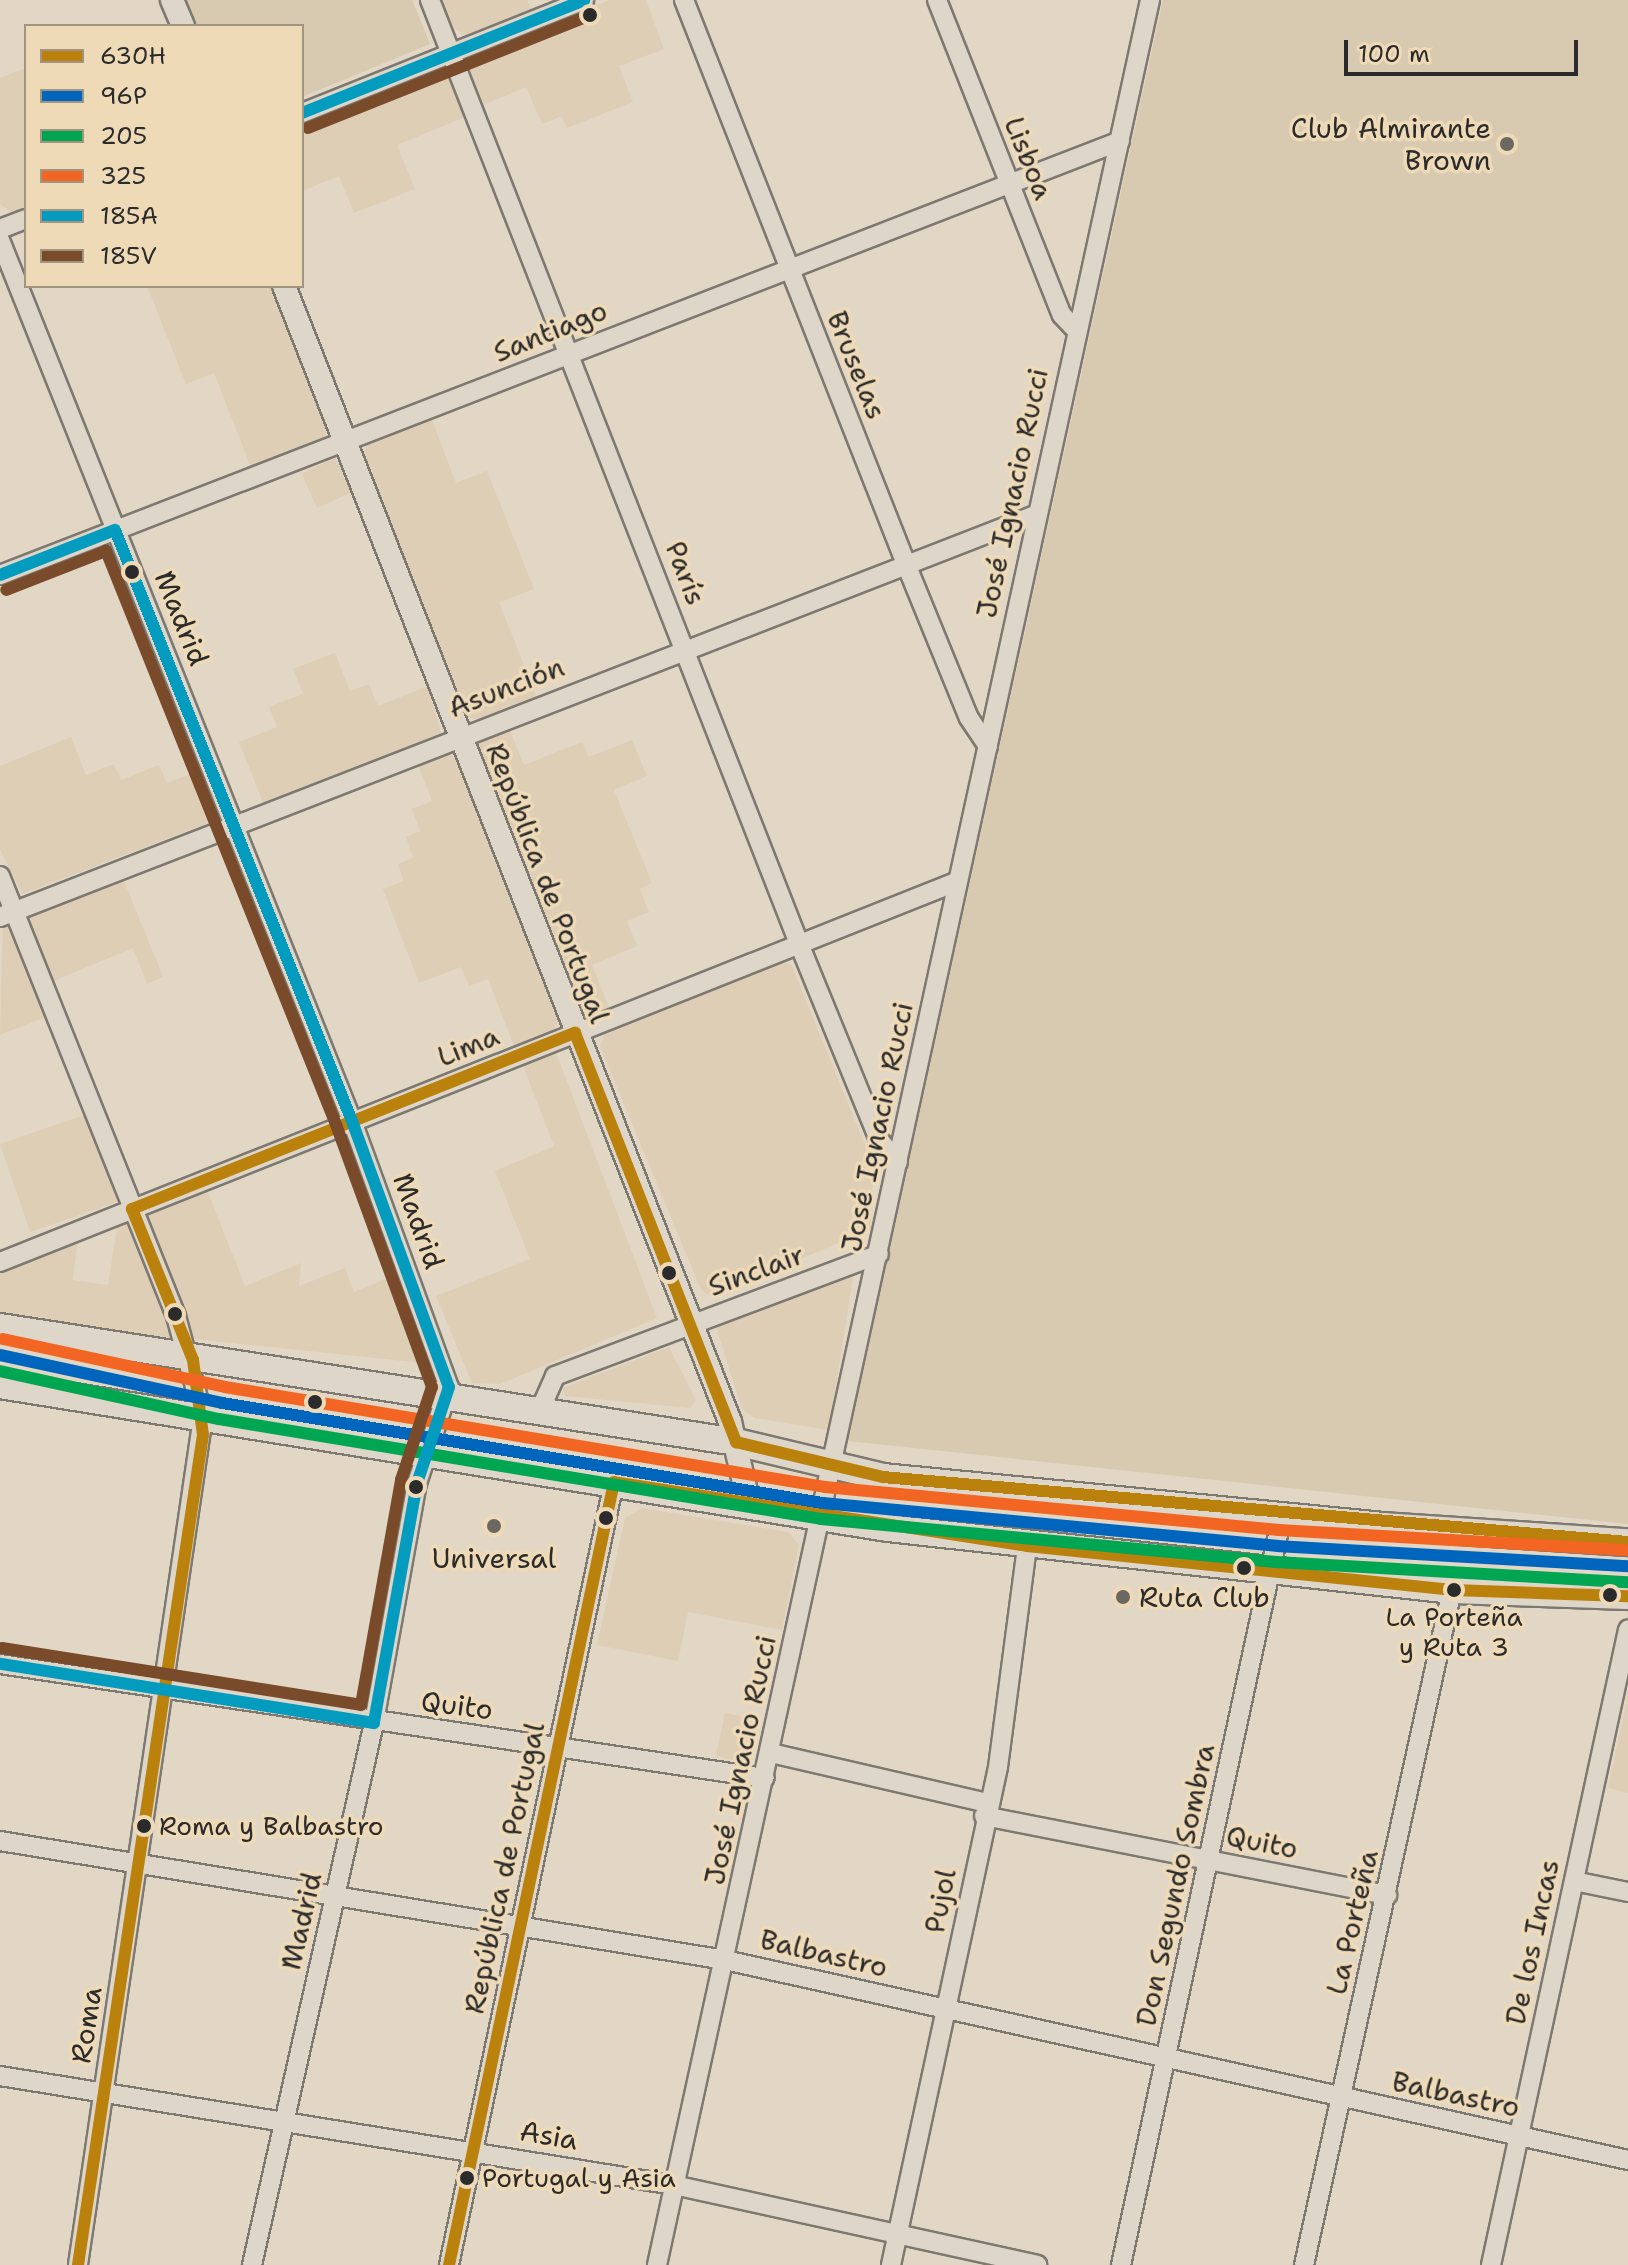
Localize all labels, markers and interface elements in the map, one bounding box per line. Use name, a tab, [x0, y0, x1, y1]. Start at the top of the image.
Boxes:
unlabelled marker	[582, 7, 598, 23]
legend	[24, 24, 304, 288]
scale bar	[1348, 24, 1582, 74]
text: 100 m	[1358, 38, 1430, 70]
text: 630H	[100, 40, 166, 72]
text: 96P	[100, 80, 147, 112]
place label: Club Almirante Brown	[1291, 111, 1491, 177]
street label: Lisboa	[997, 112, 1061, 204]
text: 205	[100, 120, 147, 152]
marker: Club Almirante Brown	[1498, 135, 1516, 153]
text: 325	[100, 160, 146, 192]
text: 185A	[100, 200, 158, 232]
text: 185V	[100, 240, 157, 272]
street label: Santiago	[488, 293, 612, 369]
street label: Bruselas	[820, 306, 894, 424]
street label: José Ignacio Rucci	[969, 365, 1055, 621]
street label: París	[659, 536, 713, 610]
unlabelled marker	[124, 564, 140, 580]
street label: Madrid	[148, 566, 216, 670]
street label: Asunción	[443, 650, 569, 724]
street label: República de Portugal	[479, 738, 617, 1028]
street label: José Ignacio Rucci	[834, 999, 920, 1255]
street label: Lima	[432, 1019, 504, 1073]
street label: Madrid	[386, 1169, 452, 1273]
street label: Sinclair	[703, 1237, 809, 1303]
unlabelled marker	[661, 1265, 677, 1281]
unlabelled marker	[167, 1306, 183, 1322]
unlabelled marker	[307, 1394, 323, 1410]
unlabelled marker	[408, 1479, 424, 1495]
unlabelled marker	[598, 1510, 614, 1526]
marker: Universal	[483, 1515, 505, 1537]
place label: Universal	[432, 1541, 556, 1575]
unlabelled marker	[1236, 1560, 1252, 1576]
place label: Ruta Club	[1139, 1580, 1270, 1614]
marker: La Porteña y Ruta 3	[1446, 1582, 1462, 1598]
unlabelled marker	[1602, 1587, 1618, 1603]
marker: Ruta Club	[1114, 1588, 1132, 1606]
place label: La Porteña y Ruta 3	[1385, 1601, 1523, 1662]
street label: José Ignacio Rucci	[697, 1632, 783, 1888]
street label: Quito	[419, 1684, 495, 1726]
street label: República de Portugal	[457, 1719, 551, 2017]
street label: Don Segundo Sombra	[1129, 1741, 1221, 2029]
place label: Roma y Balbastro	[159, 1810, 384, 1842]
marker: Roma y Balbastro	[136, 1818, 152, 1834]
street label: Quito	[1223, 1819, 1301, 1865]
street label: La Porteña	[1319, 1846, 1385, 1998]
street label: De los Incas	[1498, 1856, 1566, 2028]
street label: Pujol	[917, 1866, 963, 1936]
street label: Madrid	[273, 1869, 329, 1973]
street label: Balbastro	[757, 1922, 891, 1984]
street label: Roma	[63, 1984, 109, 2066]
street label: Balbastro	[1389, 2064, 1523, 2124]
street label: Asia	[517, 2113, 581, 2157]
place label: Portugal y Asia	[482, 2162, 676, 2194]
marker: Portugal y Asia	[459, 2170, 475, 2186]

